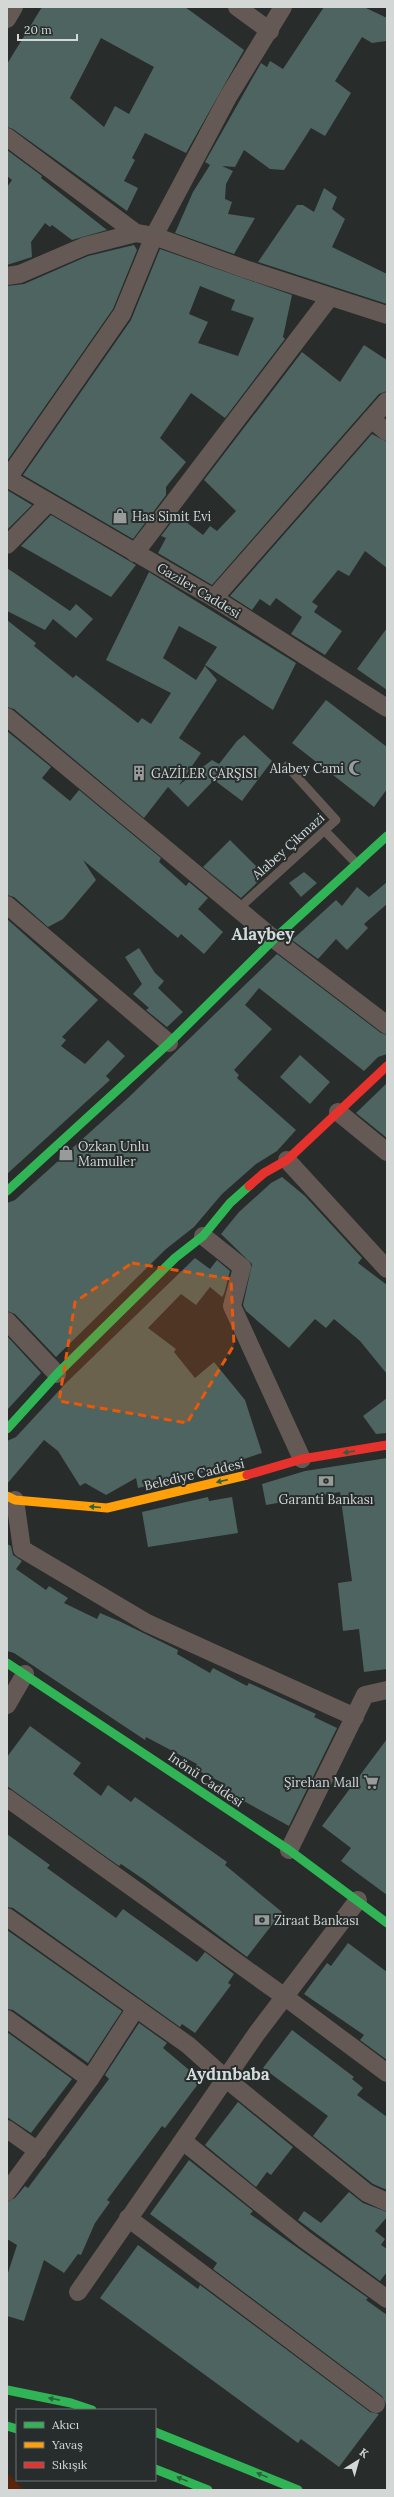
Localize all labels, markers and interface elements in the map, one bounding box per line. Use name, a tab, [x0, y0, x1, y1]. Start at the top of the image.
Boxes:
scale bar	[18, 16, 77, 42]
text: 20 m	[24, 22, 52, 37]
shop icon: Has Simit Evi	[111, 507, 129, 525]
place label: Has Simit Evi	[132, 508, 212, 525]
street label: Gaziler Caddesi	[154, 559, 244, 622]
mosque icon: Alabey Cami	[347, 759, 365, 777]
place label: Alabey Cami	[269, 760, 344, 777]
building icon: GAZİLER ÇARŞISI	[130, 764, 148, 782]
place label: GAZİLER ÇARŞISI	[151, 765, 257, 782]
street label: Alabey Çikmazi	[248, 809, 328, 884]
district label: Alaybey	[232, 923, 295, 945]
place label: Ozkan Unlu Mamuller	[78, 1138, 149, 1170]
shop icon: Ozkan Unlu Mamuller	[57, 1144, 75, 1162]
one-way arrow	[342, 1449, 355, 1455]
street label: Belediye Caddesi	[142, 1455, 246, 1494]
bank icon: Garanti Bankası	[317, 1472, 335, 1490]
one-way arrow	[216, 1478, 228, 1484]
place label: Garanti Bankası	[279, 1491, 374, 1508]
one-way arrow	[89, 1504, 101, 1510]
street label: Inönü Caddesi	[165, 1748, 247, 1811]
supermarket icon: Şirehan Mall	[362, 1773, 380, 1791]
place label: Şirehan Mall	[284, 1774, 359, 1791]
bank icon: Ziraat Bankası	[253, 1911, 271, 1929]
place label: Ziraat Bankası	[274, 1912, 359, 1929]
district label: Aydınbaba	[186, 2063, 270, 2085]
one-way arrow	[48, 2396, 60, 2402]
legend	[16, 2409, 156, 2481]
text: Akıcı	[51, 2417, 79, 2432]
text: Yavaş	[51, 2437, 83, 2452]
north arrow	[338, 2441, 378, 2481]
text: K	[357, 2445, 371, 2461]
text: Sıkışık	[52, 2457, 88, 2472]
one-way arrow	[255, 2472, 267, 2478]
one-way arrow	[175, 2476, 187, 2482]

